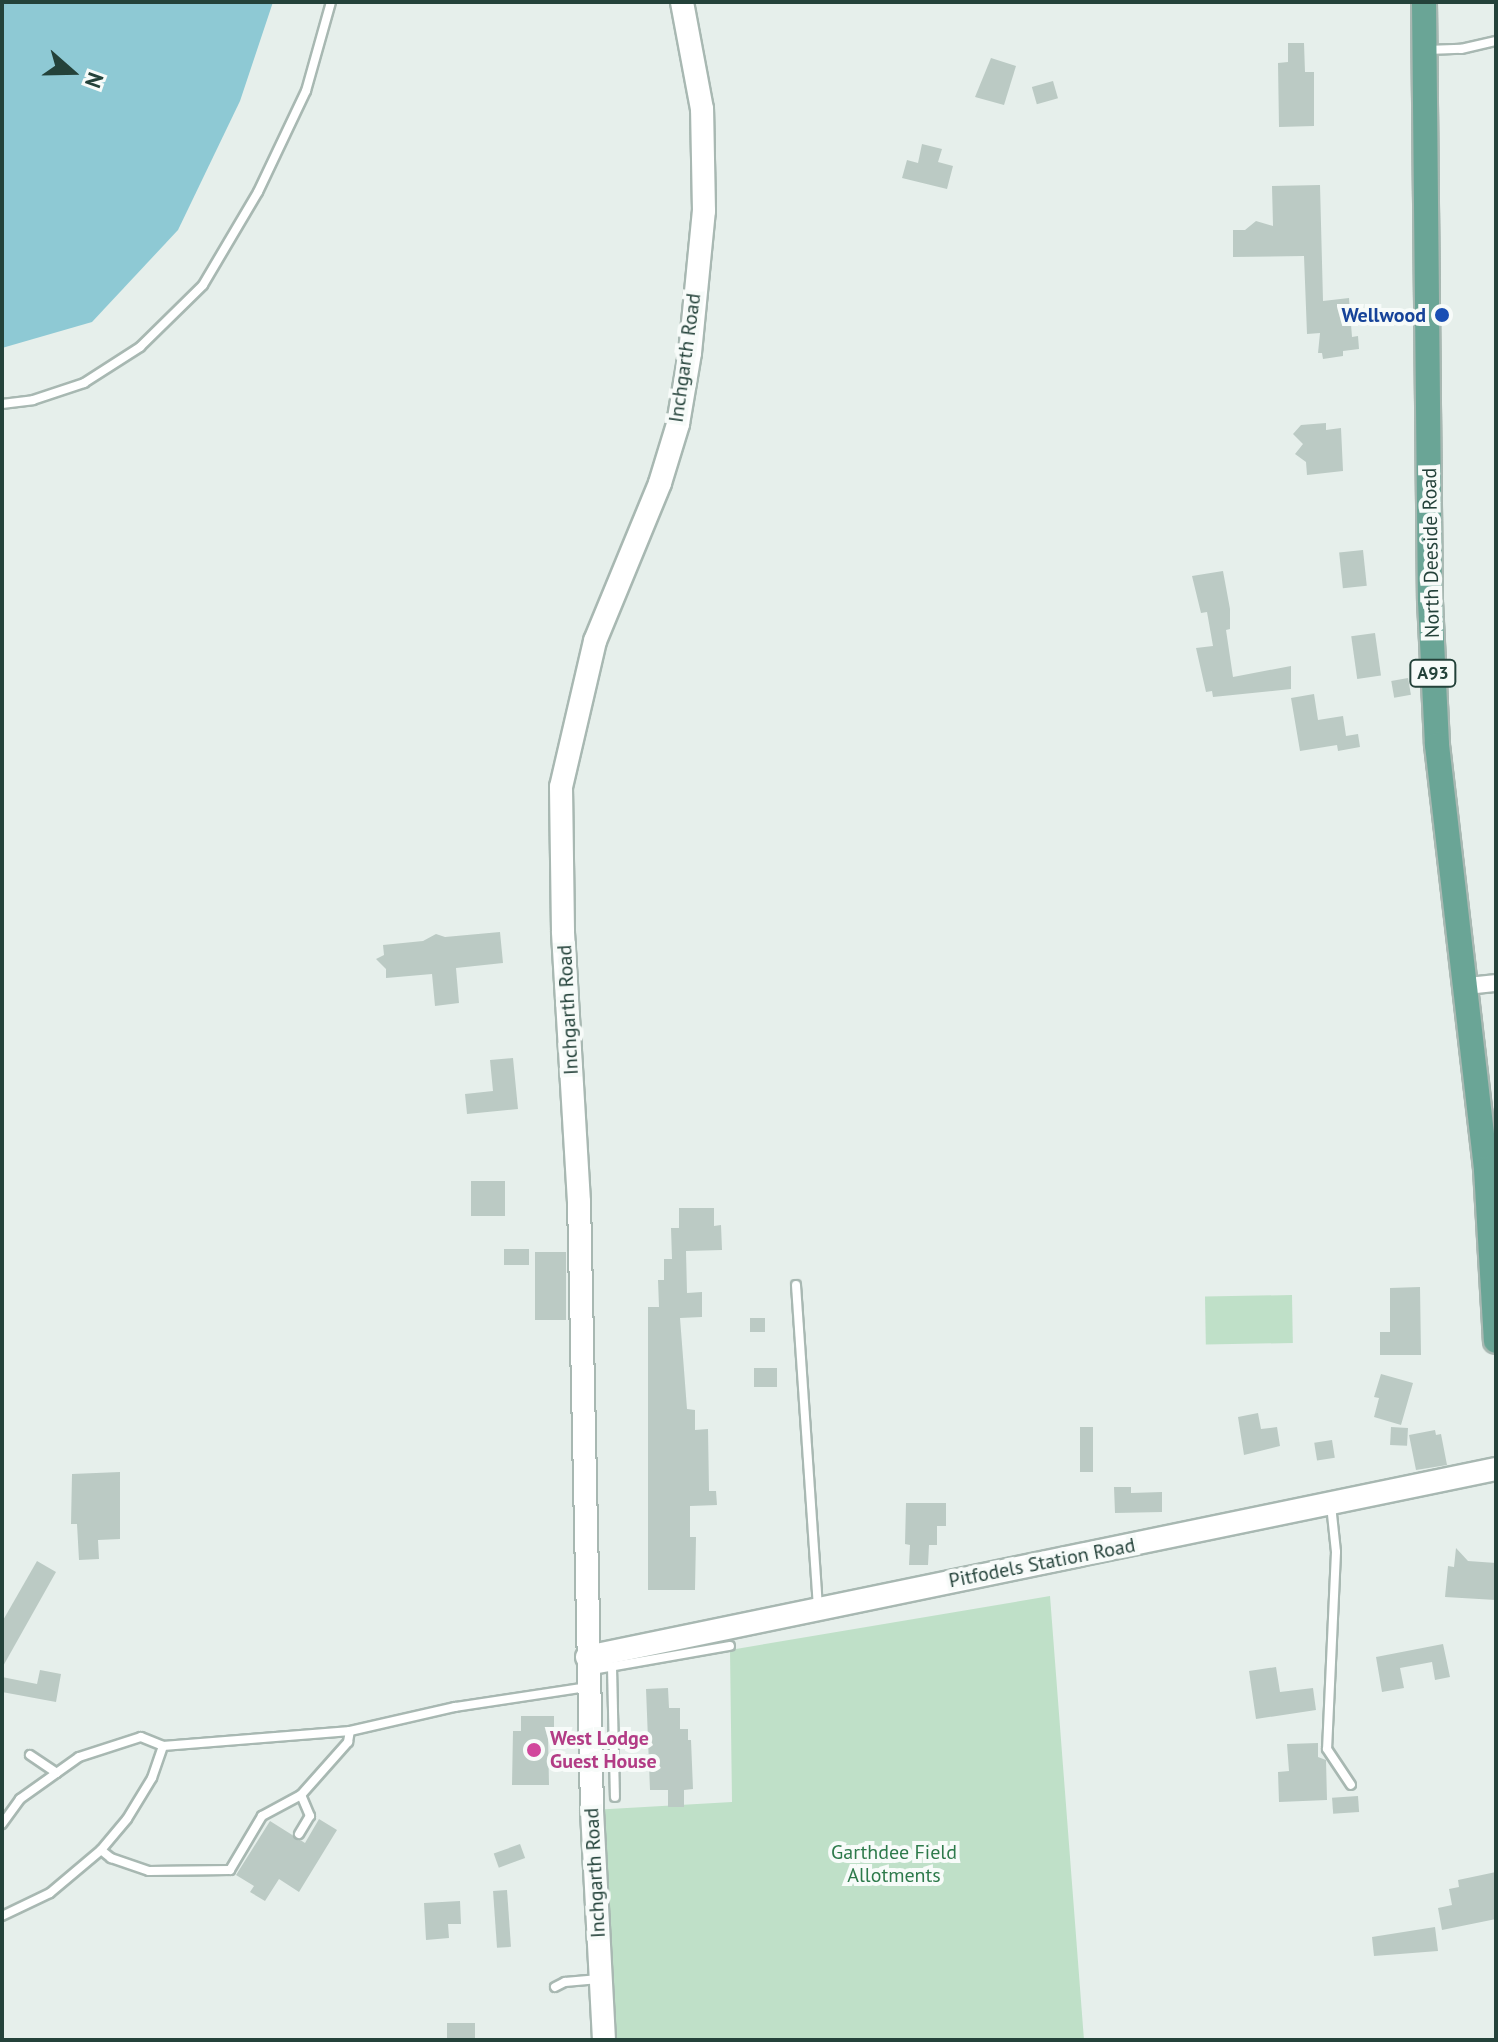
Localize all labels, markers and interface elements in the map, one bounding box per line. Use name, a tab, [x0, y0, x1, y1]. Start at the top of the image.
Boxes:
north arrow	[32, 32, 112, 112]
text: N	[79, 69, 110, 92]
street label: Inchgarth Road	[664, 292, 706, 424]
place label: Wellwood	[1341, 303, 1426, 327]
marker: Wellwood	[1433, 306, 1451, 324]
street label: North Deeside Road	[1418, 468, 1444, 638]
road number: A93	[1409, 659, 1457, 687]
street label: Inchgarth Road	[553, 944, 583, 1076]
street label: Pitfodels Station Road	[947, 1533, 1137, 1593]
place label: West Lodge Guest House	[550, 1726, 657, 1773]
marker: West Lodge Guest House	[525, 1741, 543, 1759]
street label: Inchgarth Road	[580, 1807, 610, 1939]
park label: Garthdee Field Allotments	[831, 1841, 957, 1888]

